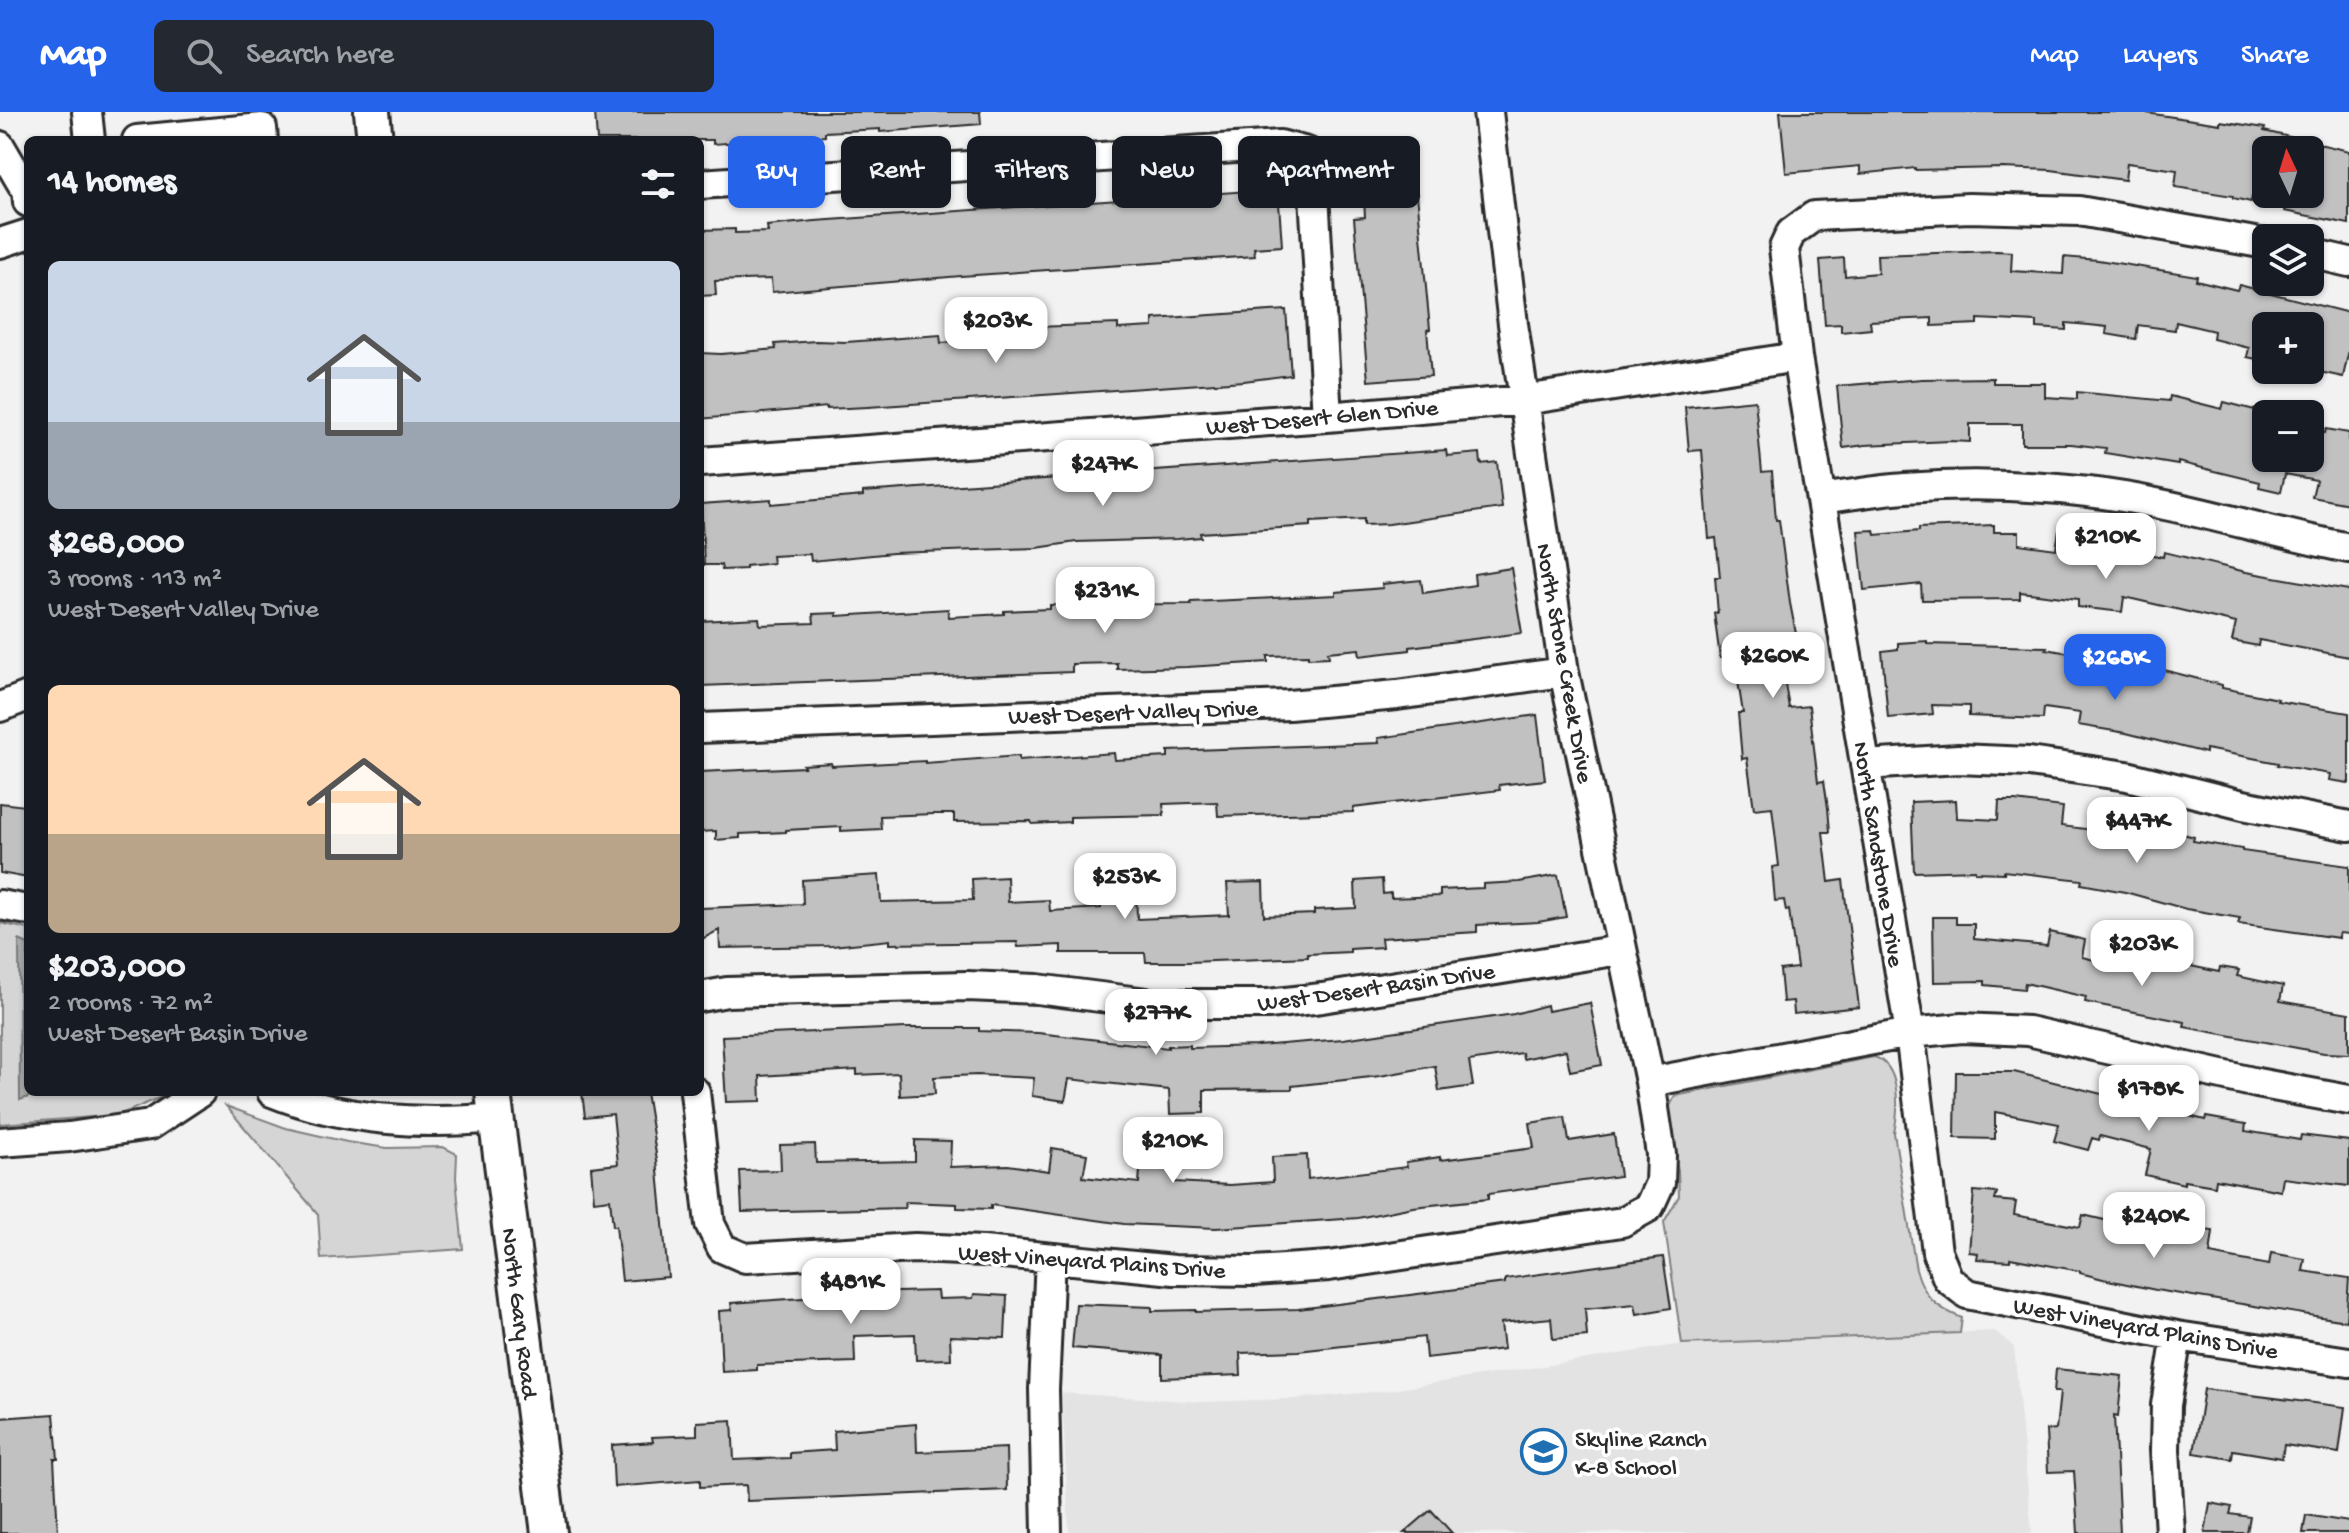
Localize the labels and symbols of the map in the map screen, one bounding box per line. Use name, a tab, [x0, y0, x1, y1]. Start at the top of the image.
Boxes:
north arrow	[2252, 136, 2324, 208]
pin: $203K	[940, 297, 1052, 365]
street label: West Desert Glen Drive	[1205, 395, 1440, 444]
pin: $247K	[1047, 440, 1159, 508]
pin: $210K	[2050, 513, 2162, 581]
street label: North Stone Creek Drive	[1527, 542, 1598, 786]
pin: $231K	[1049, 567, 1161, 635]
pin: $260K	[1717, 632, 1829, 700]
pin: $268K	[2059, 634, 2171, 702]
street label: West Desert Valley Drive	[1008, 696, 1259, 733]
street label: North Sandstone Drive	[1844, 740, 1909, 970]
pin: $447K	[2081, 797, 2193, 865]
pin: $253K	[1069, 853, 1181, 921]
pin: $203K	[2086, 920, 2198, 988]
street label: West Desert Basin Drive	[1256, 958, 1498, 1020]
pin: $277K	[1100, 989, 1212, 1057]
pin: $178K	[2093, 1065, 2205, 1133]
pin: $210K	[1117, 1117, 1229, 1185]
pin: $240K	[2098, 1192, 2210, 1260]
street label: North Gary Road	[493, 1226, 543, 1402]
street label: West Vineyard Plains Drive	[957, 1240, 1227, 1287]
pin: $481K	[795, 1258, 907, 1326]
street label: West Vineyard Plains Drive	[2011, 1293, 2281, 1368]
place label: Skyline Ranch K-8 School	[1575, 1427, 1707, 1484]
school or university icon: Skyline Ranch K-8 School	[1520, 1428, 1568, 1476]

